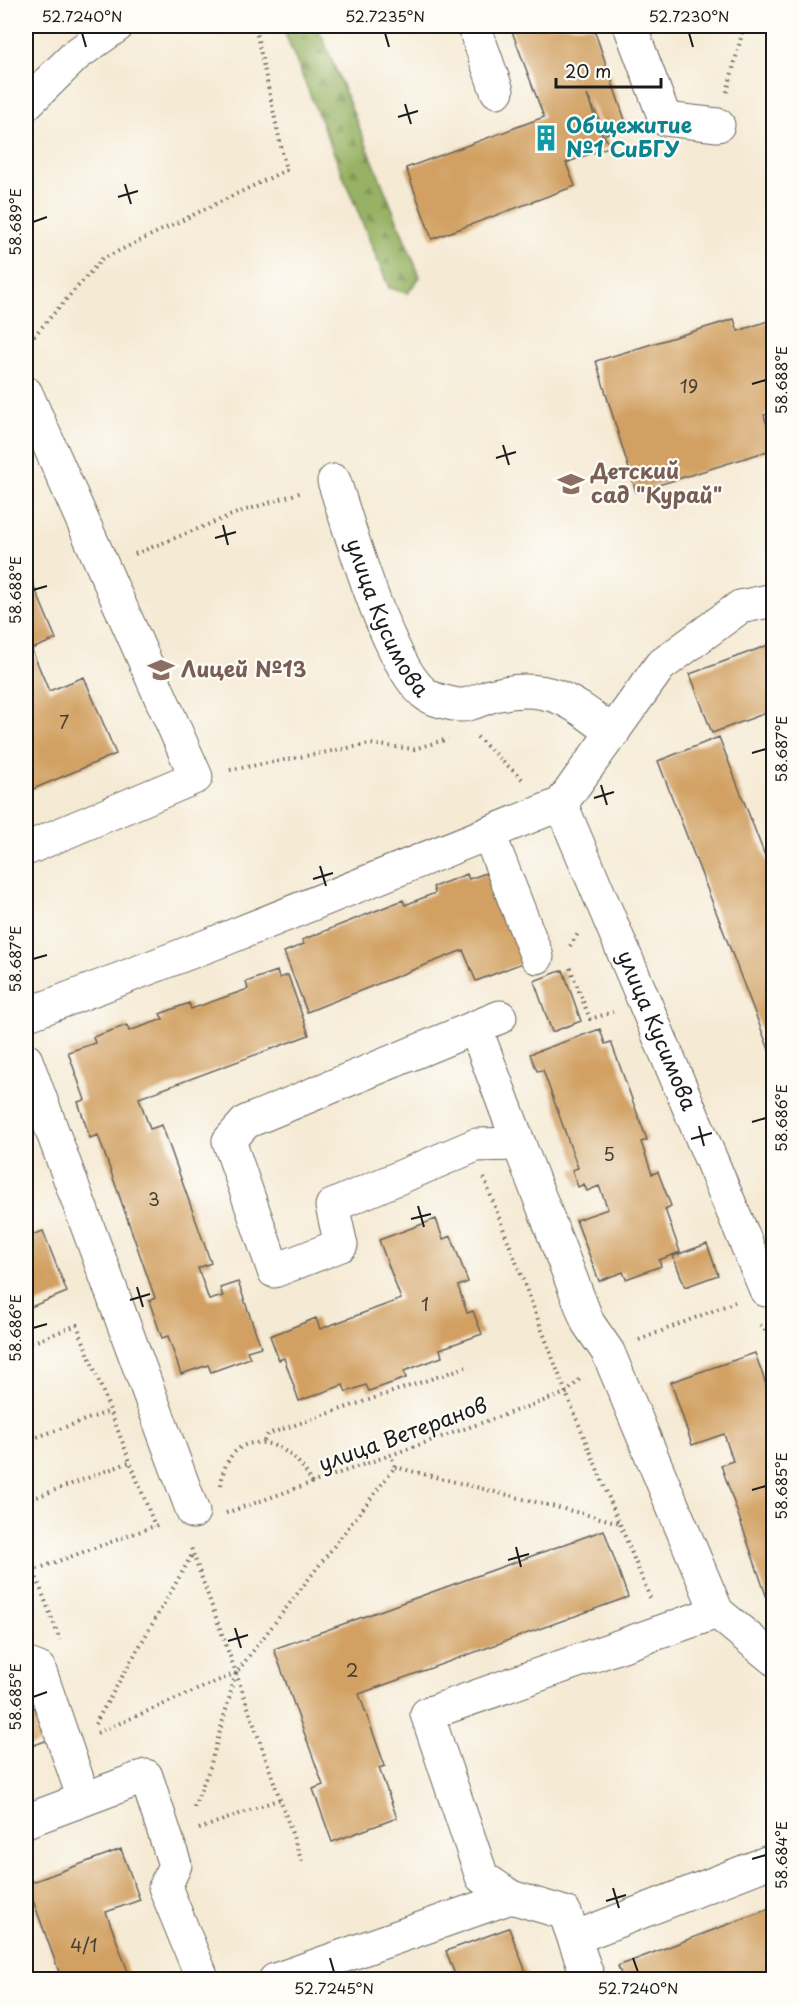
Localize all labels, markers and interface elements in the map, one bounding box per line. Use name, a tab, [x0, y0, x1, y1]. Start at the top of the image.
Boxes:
text: 52.7240°N	[41, 4, 123, 27]
text: 52.7235°N	[345, 4, 425, 27]
text: 52.7230°N	[648, 4, 730, 27]
scale bar	[556, 51, 661, 89]
text: 20 m	[565, 57, 611, 84]
place label: Общежитие №1 СиБГУ	[566, 108, 692, 164]
building icon: Общежитие №1 СиБГУ	[531, 123, 561, 153]
text: 58.689°E	[3, 188, 26, 256]
text: 58.688°E	[769, 346, 792, 414]
house number: 19	[680, 372, 698, 399]
place label: Детский сад "Курай"	[590, 454, 722, 510]
school or university icon: Детский сад "Курай"	[556, 469, 586, 499]
street label: улица Кусимова	[339, 534, 437, 703]
text: 58.688°E	[3, 556, 26, 624]
place label: Лицей №13	[181, 652, 306, 684]
school or university icon: Лицей №13	[146, 655, 176, 685]
house number: 7	[59, 708, 69, 735]
text: 58.687°E	[769, 715, 792, 783]
text: 58.687°E	[3, 925, 26, 993]
street label: улица Кусимова	[610, 945, 706, 1115]
text: 58.686°E	[769, 1084, 792, 1152]
house number: 5	[603, 1140, 615, 1167]
house number: 3	[148, 1185, 160, 1212]
house number: 1	[421, 1290, 429, 1317]
text: 58.686°E	[3, 1294, 26, 1362]
street label: улица Ветеранов	[313, 1388, 491, 1479]
text: 58.685°E	[769, 1452, 792, 1520]
house number: 2	[346, 1656, 358, 1683]
text: 58.685°E	[3, 1663, 26, 1731]
text: 58.684°E	[769, 1821, 792, 1889]
house number: 4/1	[70, 1931, 98, 1958]
text: 52.7245°N	[294, 1976, 374, 1999]
text: 52.7240°N	[597, 1976, 679, 1999]

